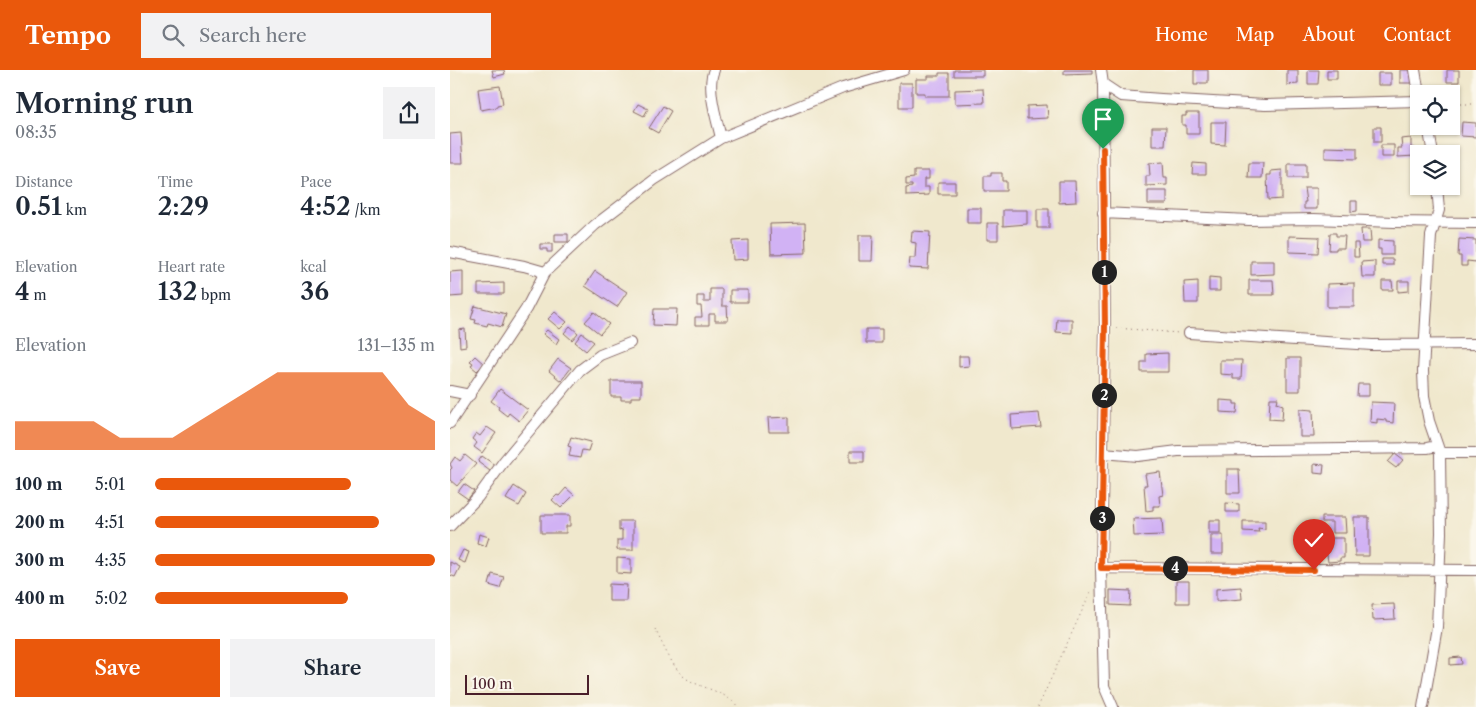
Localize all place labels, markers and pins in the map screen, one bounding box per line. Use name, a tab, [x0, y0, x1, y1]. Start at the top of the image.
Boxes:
pin	[1082, 98, 1124, 149]
pin: 1	[1092, 260, 1116, 284]
pin: 2	[1092, 382, 1116, 408]
pin: 3	[1090, 506, 1114, 530]
pin	[1293, 519, 1335, 570]
pin: 4	[1162, 556, 1188, 580]

